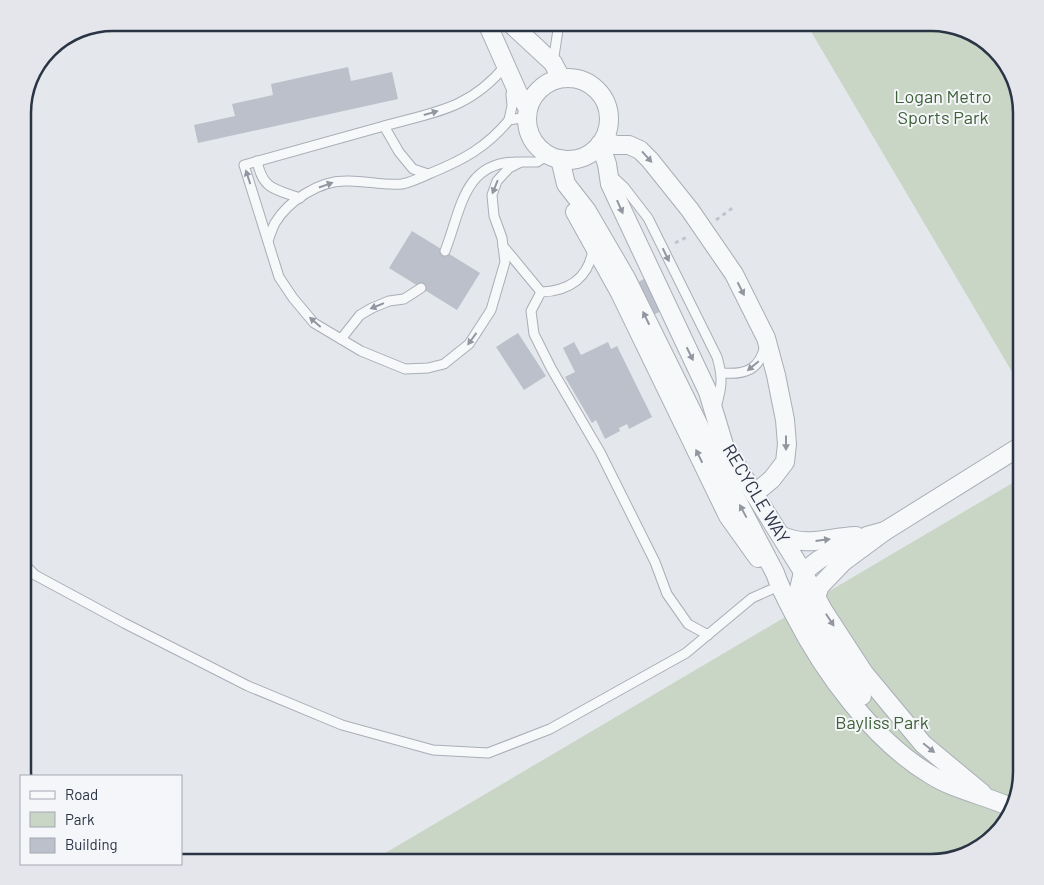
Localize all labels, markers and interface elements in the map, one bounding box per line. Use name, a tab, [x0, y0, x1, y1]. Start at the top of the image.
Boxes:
park label: Logan Metro Sports Park	[894, 85, 992, 128]
one-way arrow	[424, 109, 439, 117]
one-way arrow	[641, 151, 653, 163]
one-way arrow	[244, 169, 251, 184]
one-way arrow	[491, 180, 499, 194]
one-way arrow	[318, 181, 333, 188]
one-way arrow	[617, 200, 625, 214]
one-way arrow	[662, 247, 670, 262]
one-way arrow	[737, 282, 745, 296]
one-way arrow	[369, 302, 384, 310]
one-way arrow	[642, 311, 651, 326]
one-way arrow	[308, 316, 321, 327]
one-way arrow	[467, 332, 477, 346]
one-way arrow	[686, 347, 694, 361]
one-way arrow	[747, 360, 759, 372]
one-way arrow	[782, 435, 790, 451]
street label: RECYCLE WAY	[719, 440, 795, 547]
one-way arrow	[695, 448, 703, 463]
one-way arrow	[739, 503, 747, 518]
one-way arrow	[815, 536, 831, 544]
one-way arrow	[825, 614, 835, 627]
park label: Bayliss Park	[835, 711, 929, 733]
one-way arrow	[922, 743, 935, 754]
legend	[20, 775, 182, 865]
text: Road	[65, 785, 98, 803]
text: Park	[65, 810, 95, 828]
text: Building	[65, 835, 118, 853]

